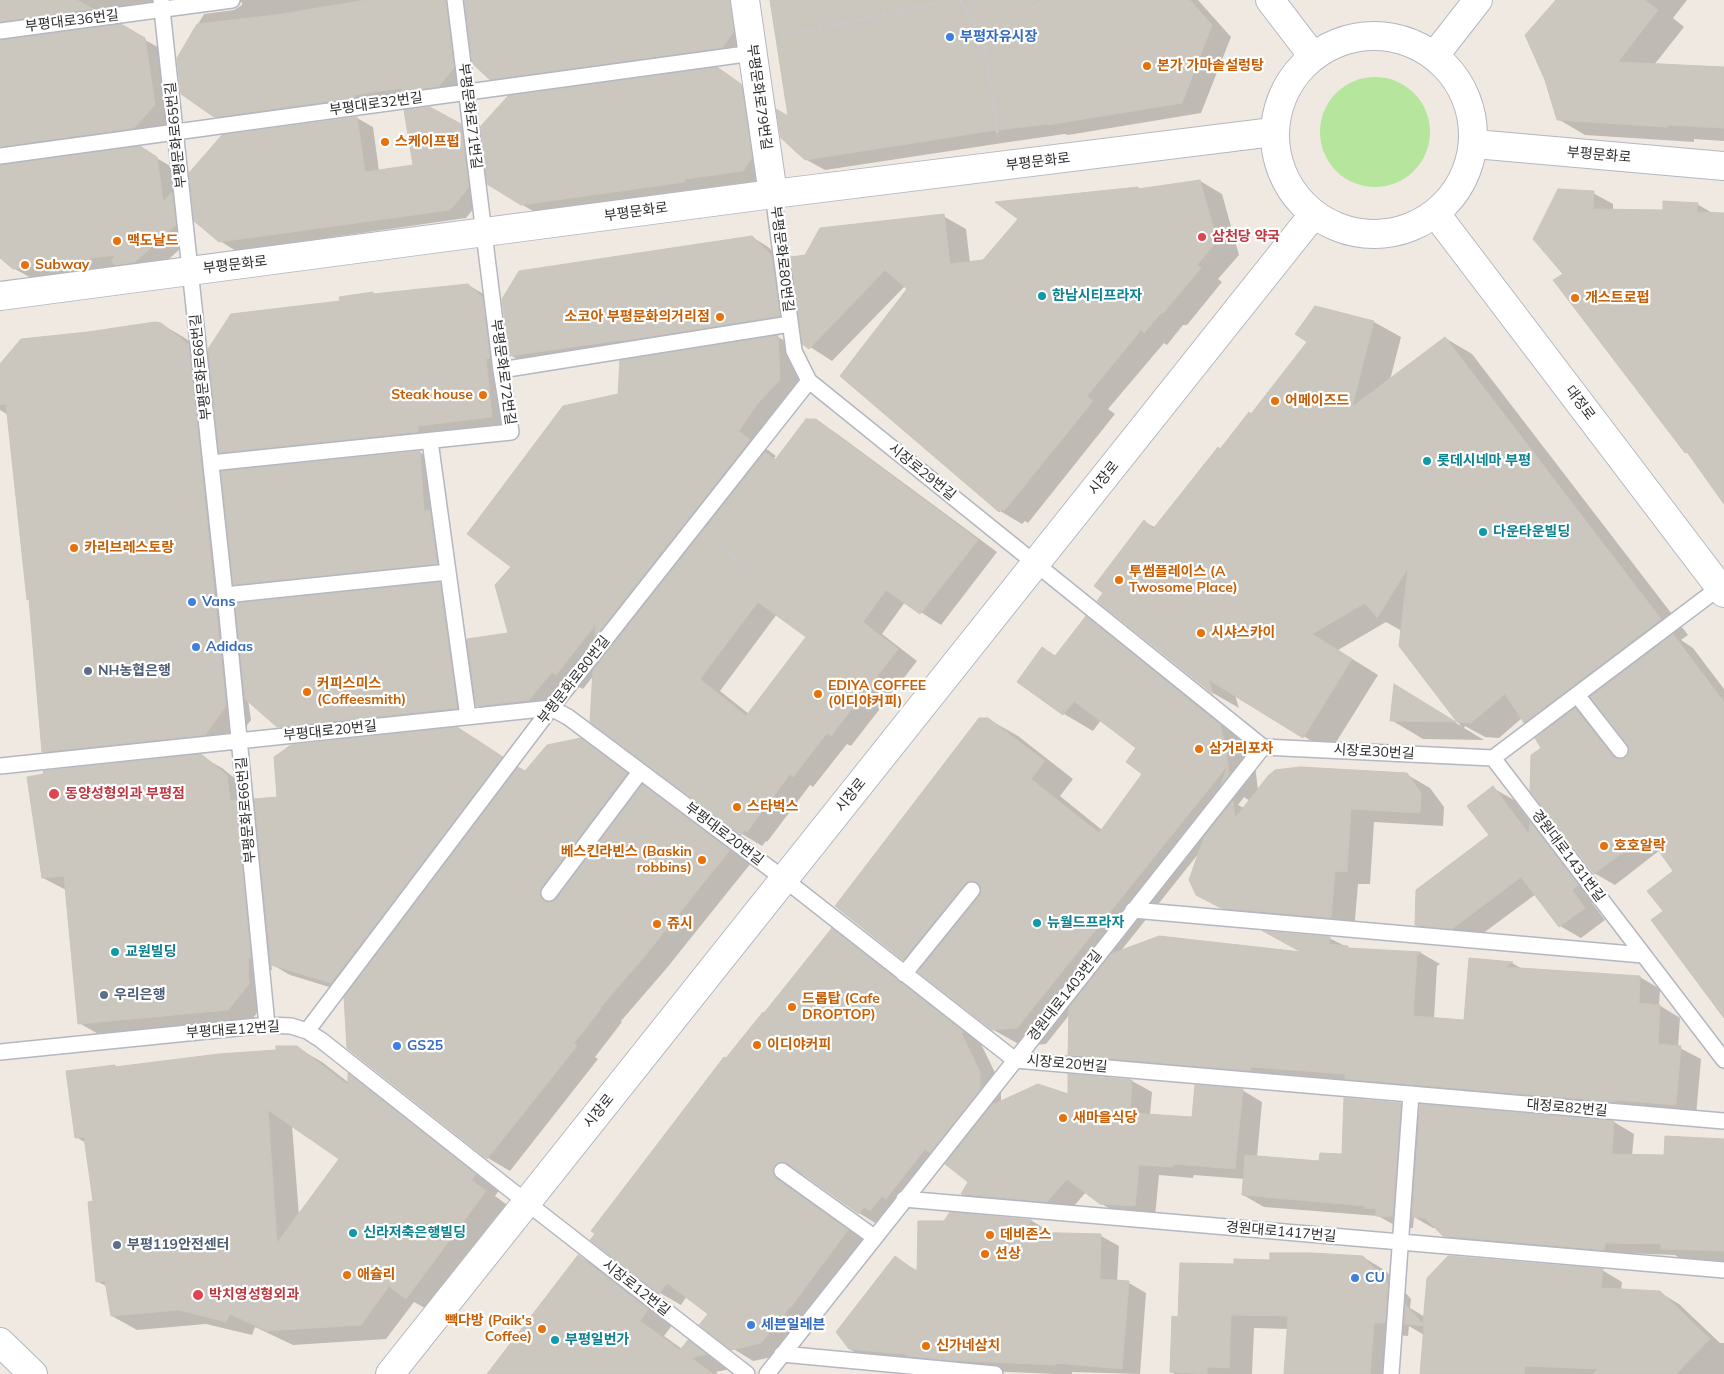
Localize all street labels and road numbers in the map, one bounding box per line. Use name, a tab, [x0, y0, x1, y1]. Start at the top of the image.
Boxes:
street label: 부평대로36번길	[24, 7, 120, 35]
street label: 부평문화로79번길	[743, 43, 775, 151]
street label: 부평문화로71번길	[455, 62, 485, 170]
street label: 부평문화로65번길	[162, 81, 190, 189]
street label: 부평대로32번길	[328, 89, 424, 119]
street label: 부평문화로	[1566, 144, 1632, 166]
street label: 부평문화로	[1005, 150, 1071, 174]
street label: 부평문화로	[603, 199, 669, 225]
street label: 부평문화로80번길	[767, 205, 797, 313]
street label: 부평문화로	[202, 253, 268, 277]
street label: 부평문화로66번길	[187, 313, 215, 421]
street label: 부평문화로72번길	[487, 318, 519, 426]
street label: 대정로	[1562, 383, 1598, 423]
street label: 시장로29번길	[885, 440, 959, 504]
street label: 시장로	[1085, 458, 1123, 498]
street label: 부평문화로80번길	[534, 633, 614, 727]
street label: 부평대로20번길	[282, 718, 378, 744]
street label: 시장로30번길	[1333, 741, 1415, 763]
street label: 부평문화로66번길	[233, 756, 259, 864]
street label: 시장로	[832, 775, 870, 815]
street label: 부평대로20번길	[681, 799, 767, 869]
street label: 경원대로1431번길	[1528, 807, 1608, 905]
street label: 경원대로1403번길	[1024, 947, 1106, 1045]
street label: 부평대로12번길	[185, 1018, 281, 1042]
street label: 시장로20번길	[1026, 1052, 1108, 1076]
street label: 시장로	[580, 1091, 618, 1131]
street label: 대정로82번길	[1526, 1096, 1608, 1120]
street label: 경원대로1417번길	[1225, 1219, 1337, 1245]
street label: 시장로12번길	[599, 1256, 673, 1320]

